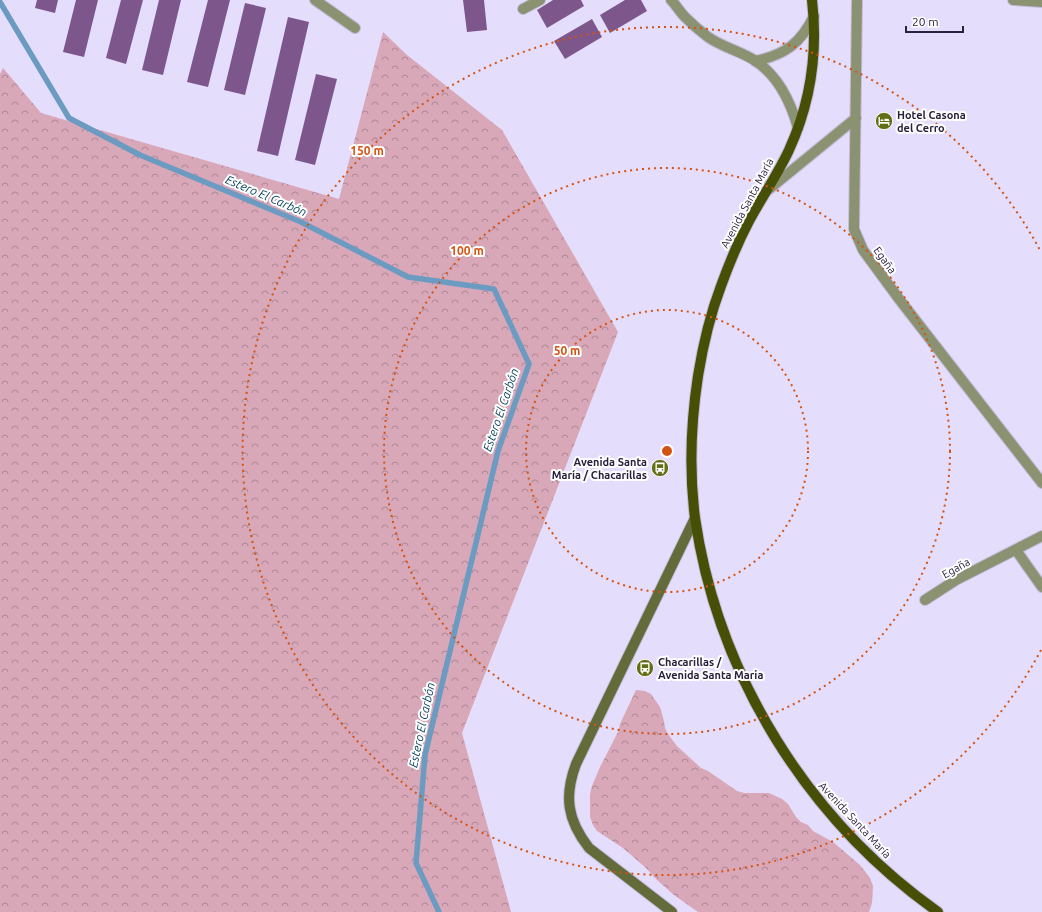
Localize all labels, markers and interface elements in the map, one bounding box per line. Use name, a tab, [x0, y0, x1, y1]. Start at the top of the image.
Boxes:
scale bar	[906, 8, 963, 34]
text: 20 m	[912, 15, 939, 28]
place label: Hotel Casona del Cerro	[897, 109, 966, 134]
hotel icon: Hotel Casona del Cerro	[874, 111, 894, 131]
text: 150 m	[350, 144, 384, 157]
street label: Avenida Santa María	[718, 156, 776, 250]
water label: Estero El Carbón	[224, 173, 309, 218]
text: 100 m	[450, 244, 484, 257]
street label: Egaña	[871, 244, 899, 276]
text: 50 m	[554, 344, 580, 357]
water label: Estero El Carbón	[480, 367, 521, 453]
centre of rings	[660, 444, 674, 458]
place label: Avenida Santa María / Chacarillas	[552, 456, 647, 481]
bus stop icon: Avenida Santa María / Chacarillas	[650, 458, 670, 478]
street label: Egaña	[940, 555, 972, 581]
place label: Chacarillas / Avenida Santa Maria	[658, 656, 763, 681]
bus stop icon: Chacarillas / Avenida Santa Maria	[635, 658, 655, 678]
water label: Estero El Carbón	[406, 681, 437, 769]
street label: Avenida Santa María	[817, 779, 893, 861]

